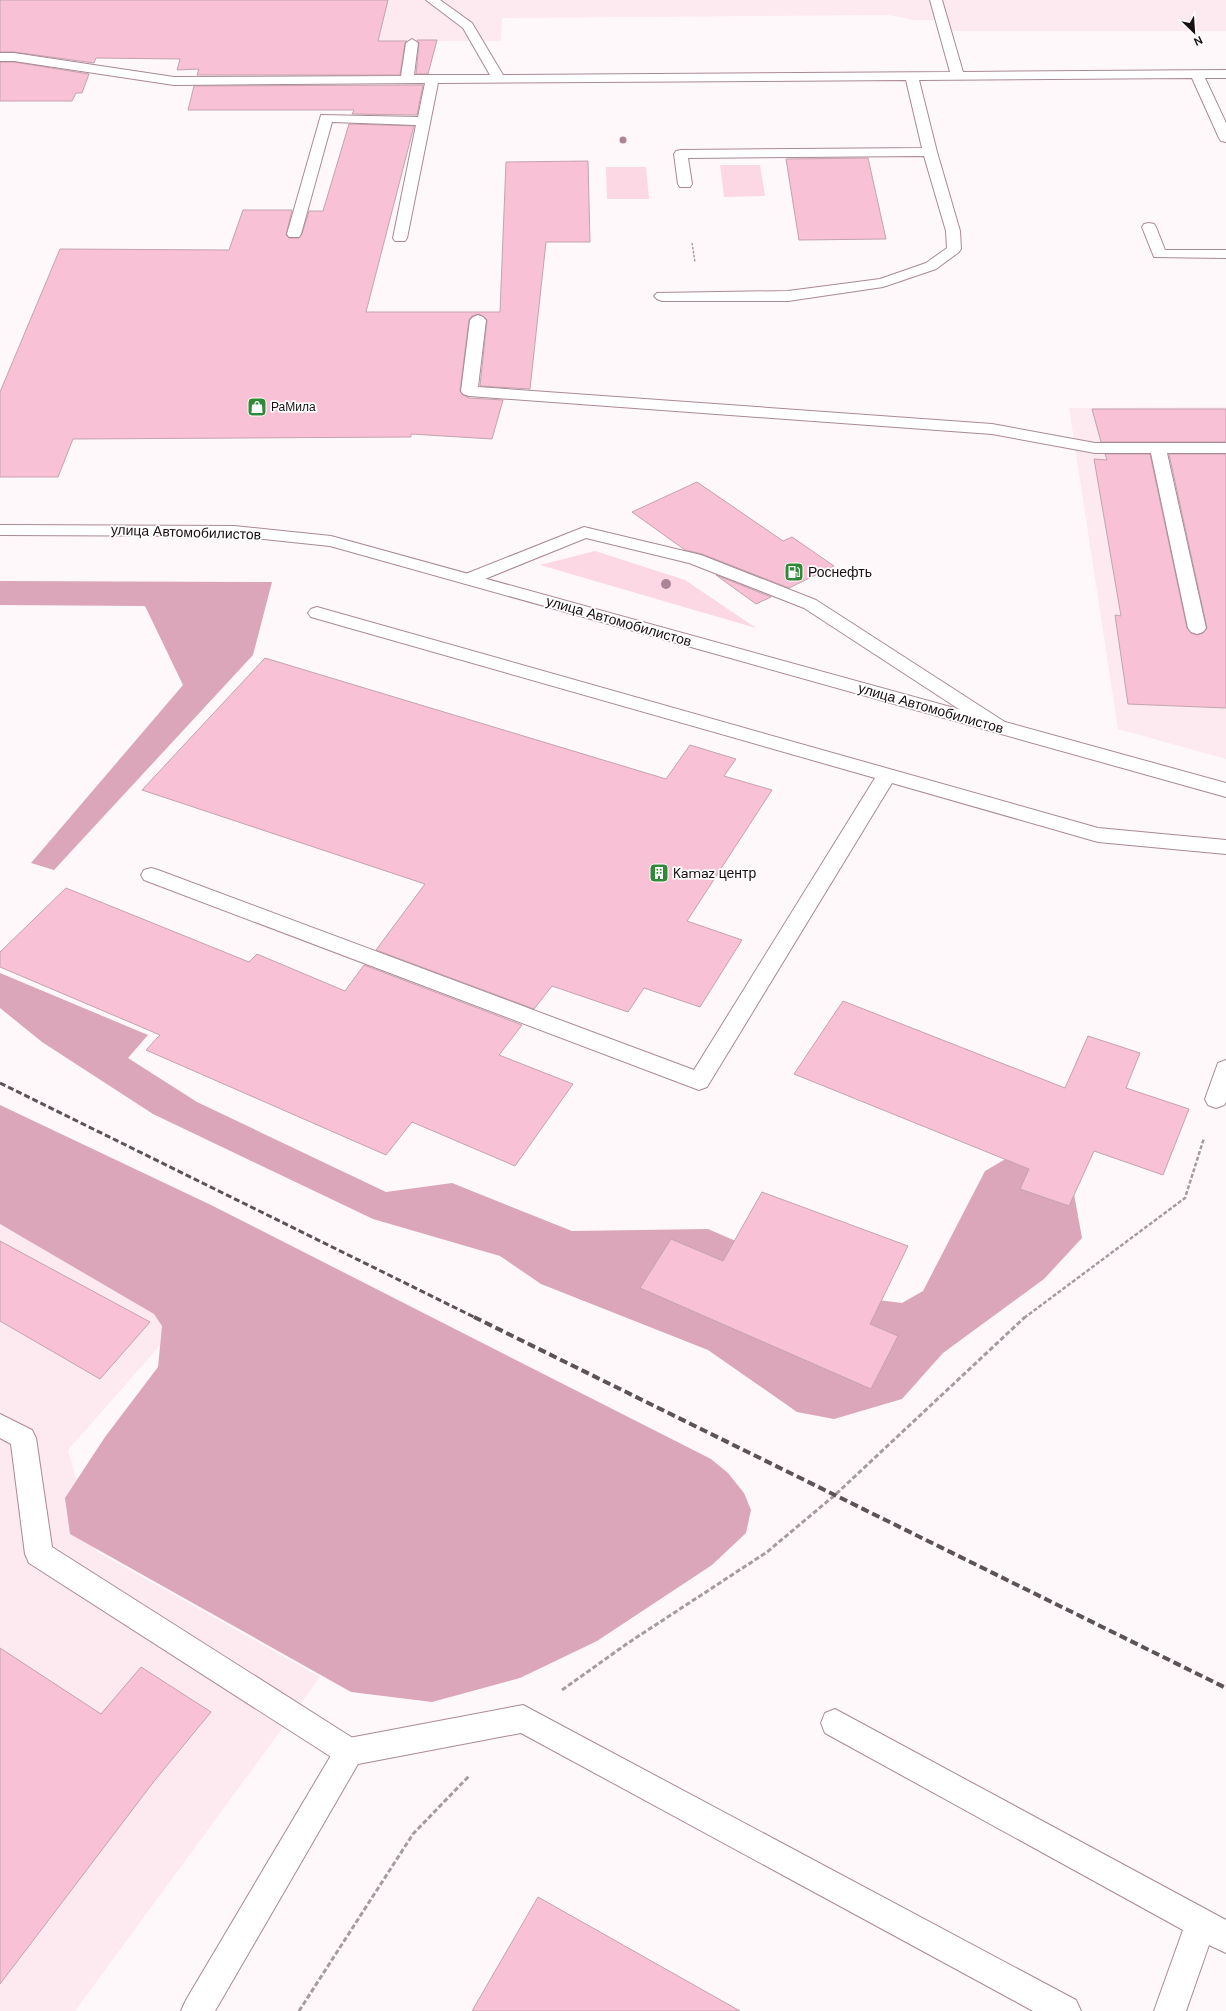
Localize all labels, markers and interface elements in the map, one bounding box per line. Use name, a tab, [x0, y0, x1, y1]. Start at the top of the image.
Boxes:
north arrow	[1174, 12, 1214, 52]
text: N	[1192, 33, 1205, 49]
shop icon: РаМила	[246, 396, 268, 418]
place label: РаМила	[271, 399, 316, 415]
street label: улица Автомобилистов	[111, 520, 261, 544]
fuel station icon: Роснефть	[783, 561, 805, 583]
place label: Роснефть	[808, 563, 872, 581]
street label: улица Автомобилистов	[544, 592, 694, 650]
street label: улица Автомобилистов	[856, 679, 1006, 737]
building icon: Kamaz центр	[648, 862, 670, 884]
place label: Kamaz центр	[673, 864, 757, 882]

